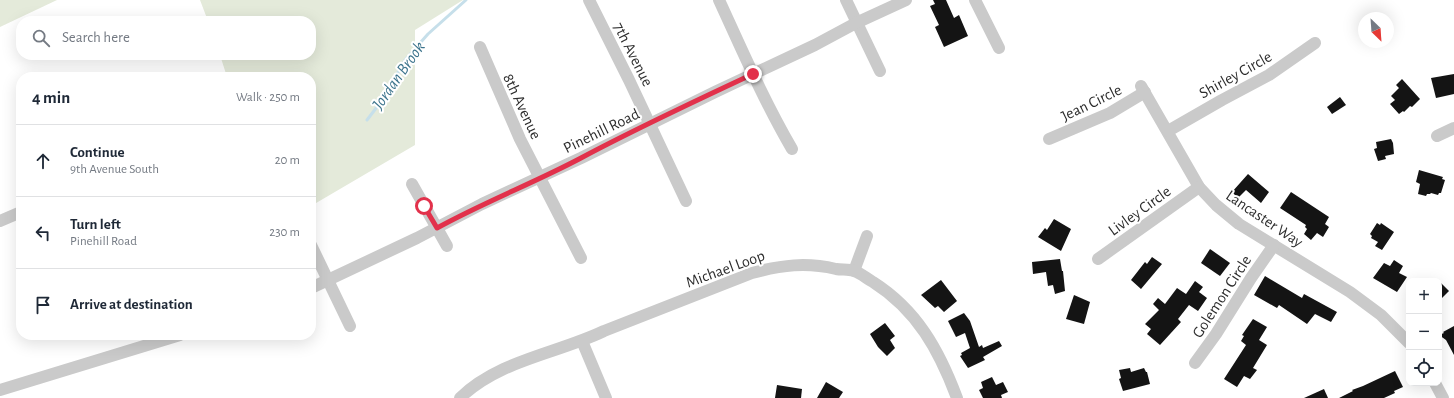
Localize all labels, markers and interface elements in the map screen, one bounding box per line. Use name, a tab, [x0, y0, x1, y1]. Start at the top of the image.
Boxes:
north arrow	[1358, 12, 1394, 48]
search box	[16, 16, 316, 60]
street label: 7th Avenue	[610, 20, 656, 89]
icon: search	[30, 27, 52, 49]
text: Search here	[62, 30, 130, 45]
water label: Jordan Brook	[368, 38, 428, 113]
street label: Shirley Circle	[1196, 48, 1275, 102]
route end	[744, 65, 762, 83]
street label: 8th Avenue	[500, 71, 544, 142]
street label: Jean Circle	[1059, 81, 1124, 124]
text: 4 min	[32, 89, 70, 106]
text: Walk · 250 m	[236, 91, 300, 104]
street label: Pinehill Road	[561, 106, 642, 156]
text: Continue	[70, 145, 125, 160]
icon: ahead	[32, 150, 54, 172]
text: 20 m	[275, 154, 300, 167]
text: 9th Avenue South	[70, 163, 159, 176]
street label: Livley Circle	[1105, 183, 1174, 240]
street label: Lancaster Way	[1223, 187, 1306, 251]
route start	[415, 197, 433, 215]
text: Turn left	[70, 217, 121, 232]
icon: left	[32, 222, 54, 244]
text: 230 m	[269, 226, 300, 239]
text: Pinehill Road	[70, 235, 137, 248]
street label: Michael Loop	[684, 247, 767, 291]
street label: Golemon Circle	[1189, 252, 1254, 341]
map controls	[1406, 278, 1442, 386]
button: +	[1406, 278, 1442, 314]
icon: arrive	[32, 294, 54, 316]
text: Arrive at destination	[70, 297, 193, 312]
button: −	[1406, 314, 1442, 350]
button: locate	[1406, 350, 1442, 386]

